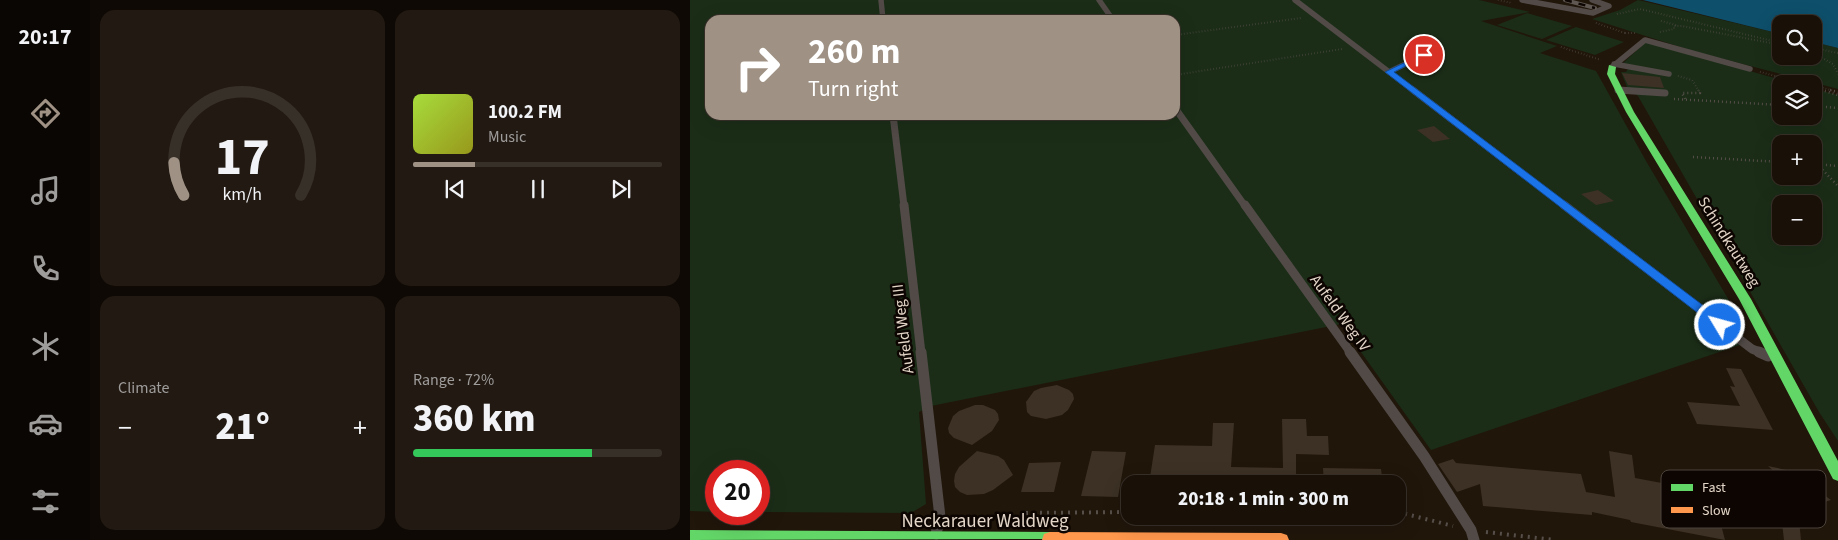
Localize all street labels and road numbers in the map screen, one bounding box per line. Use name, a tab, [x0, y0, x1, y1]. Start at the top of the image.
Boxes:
street label: Schindkautweg	[1692, 192, 1766, 292]
street label: Aufeld Weg IV	[1305, 270, 1376, 356]
street label: Aufeld Weg III	[887, 283, 919, 375]
street label: Neckarauer Waldweg	[901, 508, 1069, 535]

